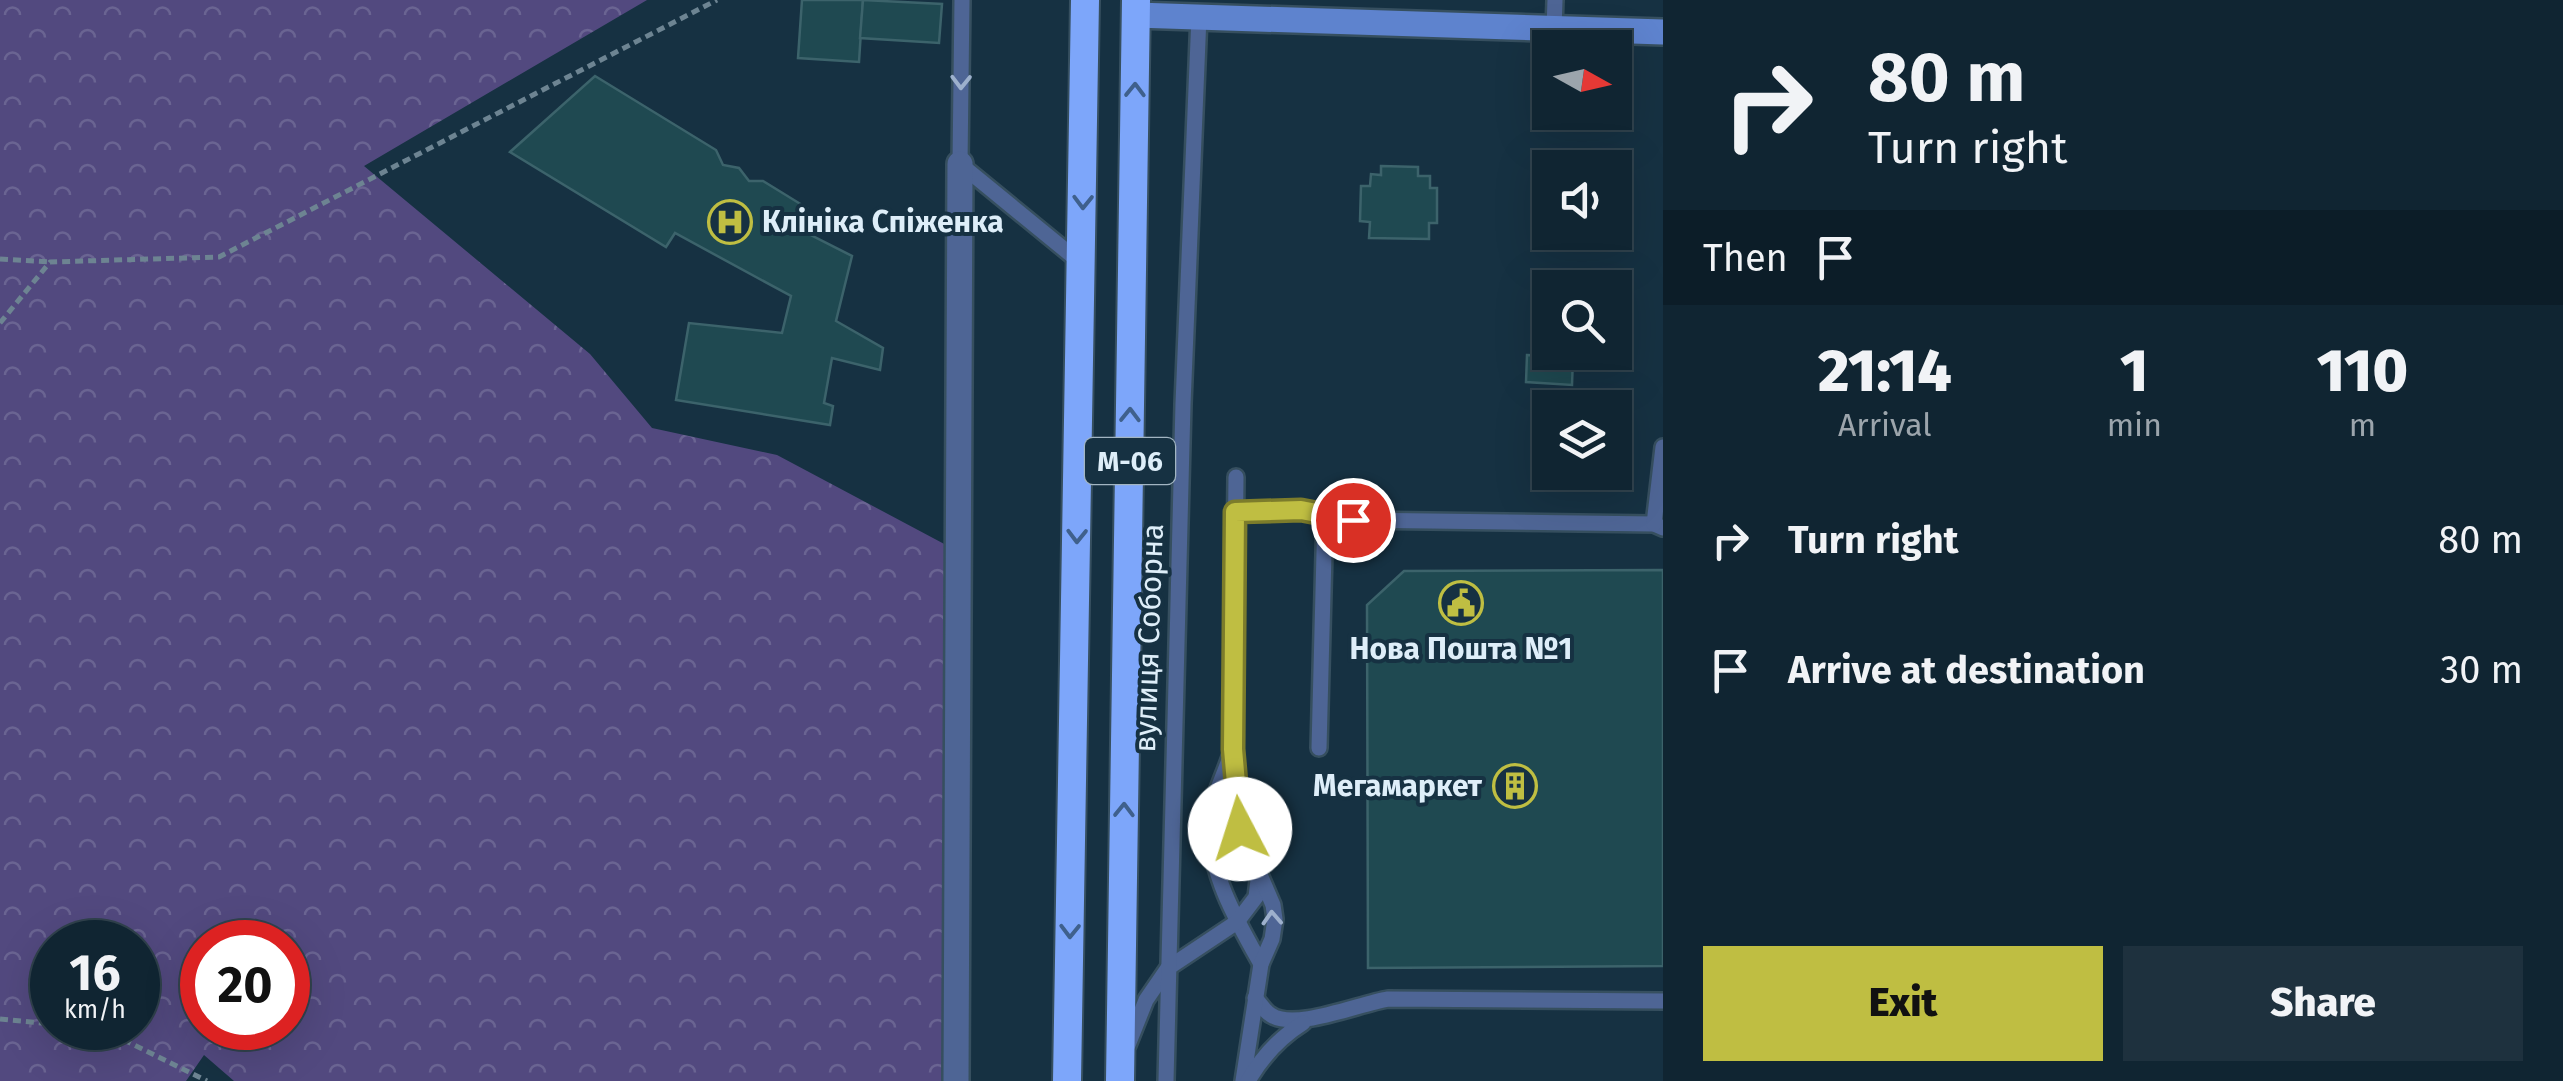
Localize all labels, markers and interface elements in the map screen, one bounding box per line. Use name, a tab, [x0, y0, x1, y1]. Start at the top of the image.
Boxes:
north arrow	[1532, 30, 1632, 130]
map controls	[1532, 30, 1632, 490]
text: 80 m	[1868, 36, 2025, 120]
icon: right	[1703, 40, 1833, 170]
one-way arrow	[950, 76, 972, 91]
one-way arrow	[1124, 81, 1146, 96]
text: Turn right	[1868, 121, 2067, 175]
button: sound	[1532, 150, 1632, 250]
one-way arrow	[1072, 196, 1094, 211]
hospital icon: Клініка Спіженка	[707, 199, 753, 245]
place label: Клініка Спіженка	[762, 204, 1004, 240]
icon: arrive	[1808, 230, 1863, 285]
text: Then	[1703, 235, 1788, 281]
button: search	[1532, 270, 1632, 370]
text: 21:14	[1818, 335, 1952, 407]
text: 1	[2120, 335, 2148, 407]
text: 110	[2317, 335, 2408, 407]
button: layers	[1532, 390, 1632, 490]
one-way arrow	[1120, 406, 1141, 422]
text: Arrival	[1838, 406, 1932, 444]
text: min	[2107, 406, 2162, 444]
text: m	[2349, 406, 2376, 444]
road number: М-06	[1085, 438, 1175, 484]
pin	[1311, 478, 1396, 563]
icon: arrive	[1326, 493, 1381, 548]
icon: right	[1703, 513, 1758, 568]
text: Turn right	[1788, 517, 1958, 563]
text: 80 m	[2438, 517, 2523, 563]
street label: вулиця Соборна	[1127, 523, 1171, 753]
one-way arrow	[1066, 530, 1088, 545]
public building icon: Нова Пошта №1	[1438, 580, 1484, 626]
place label: Нова Пошта №1	[1350, 631, 1572, 667]
icon: arrive	[1703, 643, 1758, 698]
text: Arrive at destination	[1788, 647, 2145, 693]
text: 30 m	[2440, 647, 2523, 693]
building icon: Мегамаркет	[1492, 763, 1538, 809]
place label: Мегамаркет	[1313, 768, 1483, 804]
position arrow	[1188, 777, 1292, 881]
one-way arrow	[1114, 801, 1135, 817]
one-way arrow	[1262, 910, 1283, 926]
speed limit sign: 20	[180, 920, 310, 1050]
one-way arrow	[1059, 924, 1080, 940]
text: 16	[69, 943, 121, 1003]
button: Exit	[1703, 946, 2103, 1061]
button: Share	[2123, 946, 2523, 1061]
text: km/h	[64, 995, 126, 1025]

